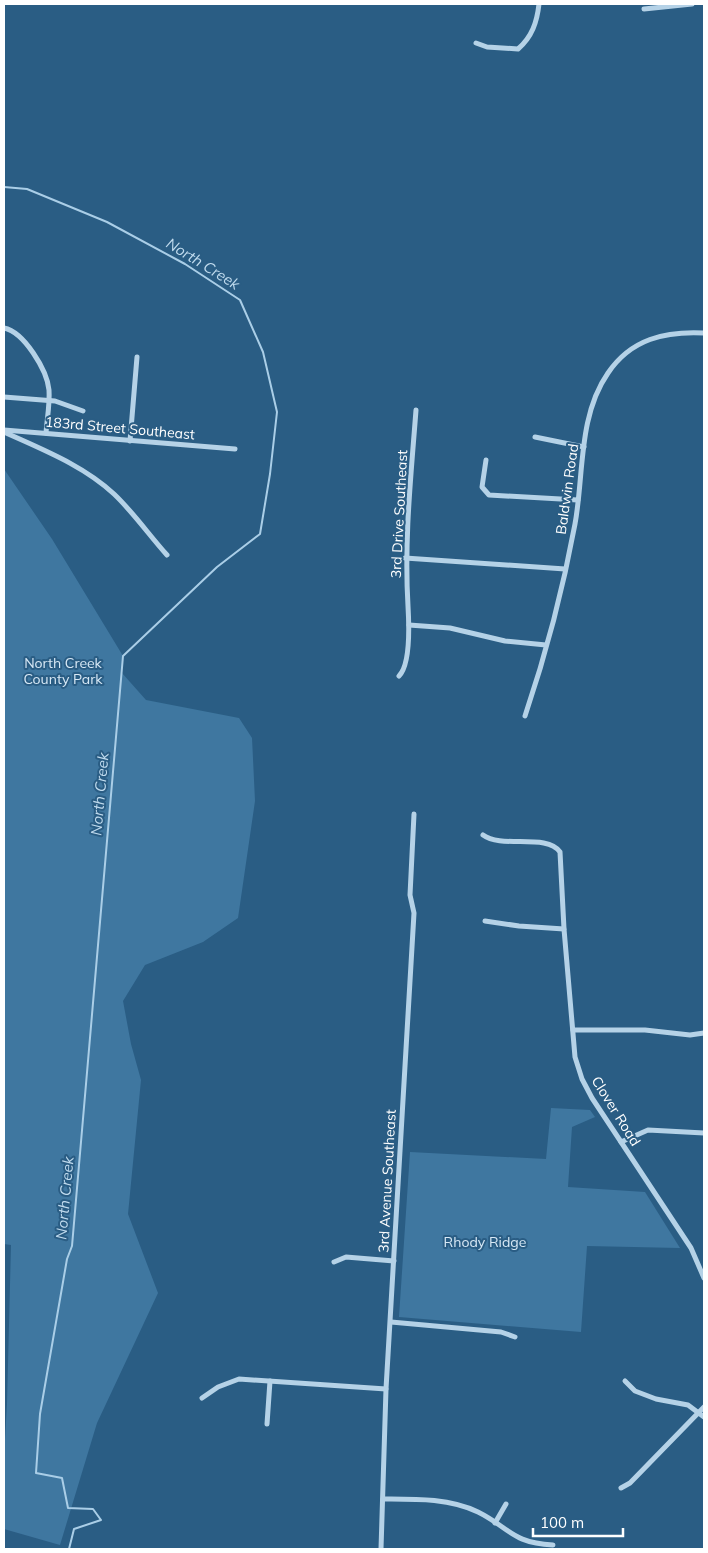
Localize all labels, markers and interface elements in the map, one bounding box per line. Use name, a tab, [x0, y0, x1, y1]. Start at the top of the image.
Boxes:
water label: North Creek	[163, 233, 245, 294]
street label: 183rd Street Southeast	[44, 412, 196, 444]
street label: Baldwin Road	[552, 443, 582, 535]
street label: 3rd Drive Southeast	[387, 449, 411, 579]
park label: North Creek County Park	[24, 654, 103, 688]
water label: North Creek	[86, 750, 113, 836]
street label: Clover Road	[587, 1073, 645, 1149]
street label: 3rd Avenue Southeast	[374, 1109, 400, 1253]
water label: North Creek	[51, 1154, 78, 1240]
park label: Rhody Ridge	[444, 1233, 526, 1251]
scale bar	[533, 1506, 623, 1538]
text: 100 m	[540, 1513, 584, 1532]

